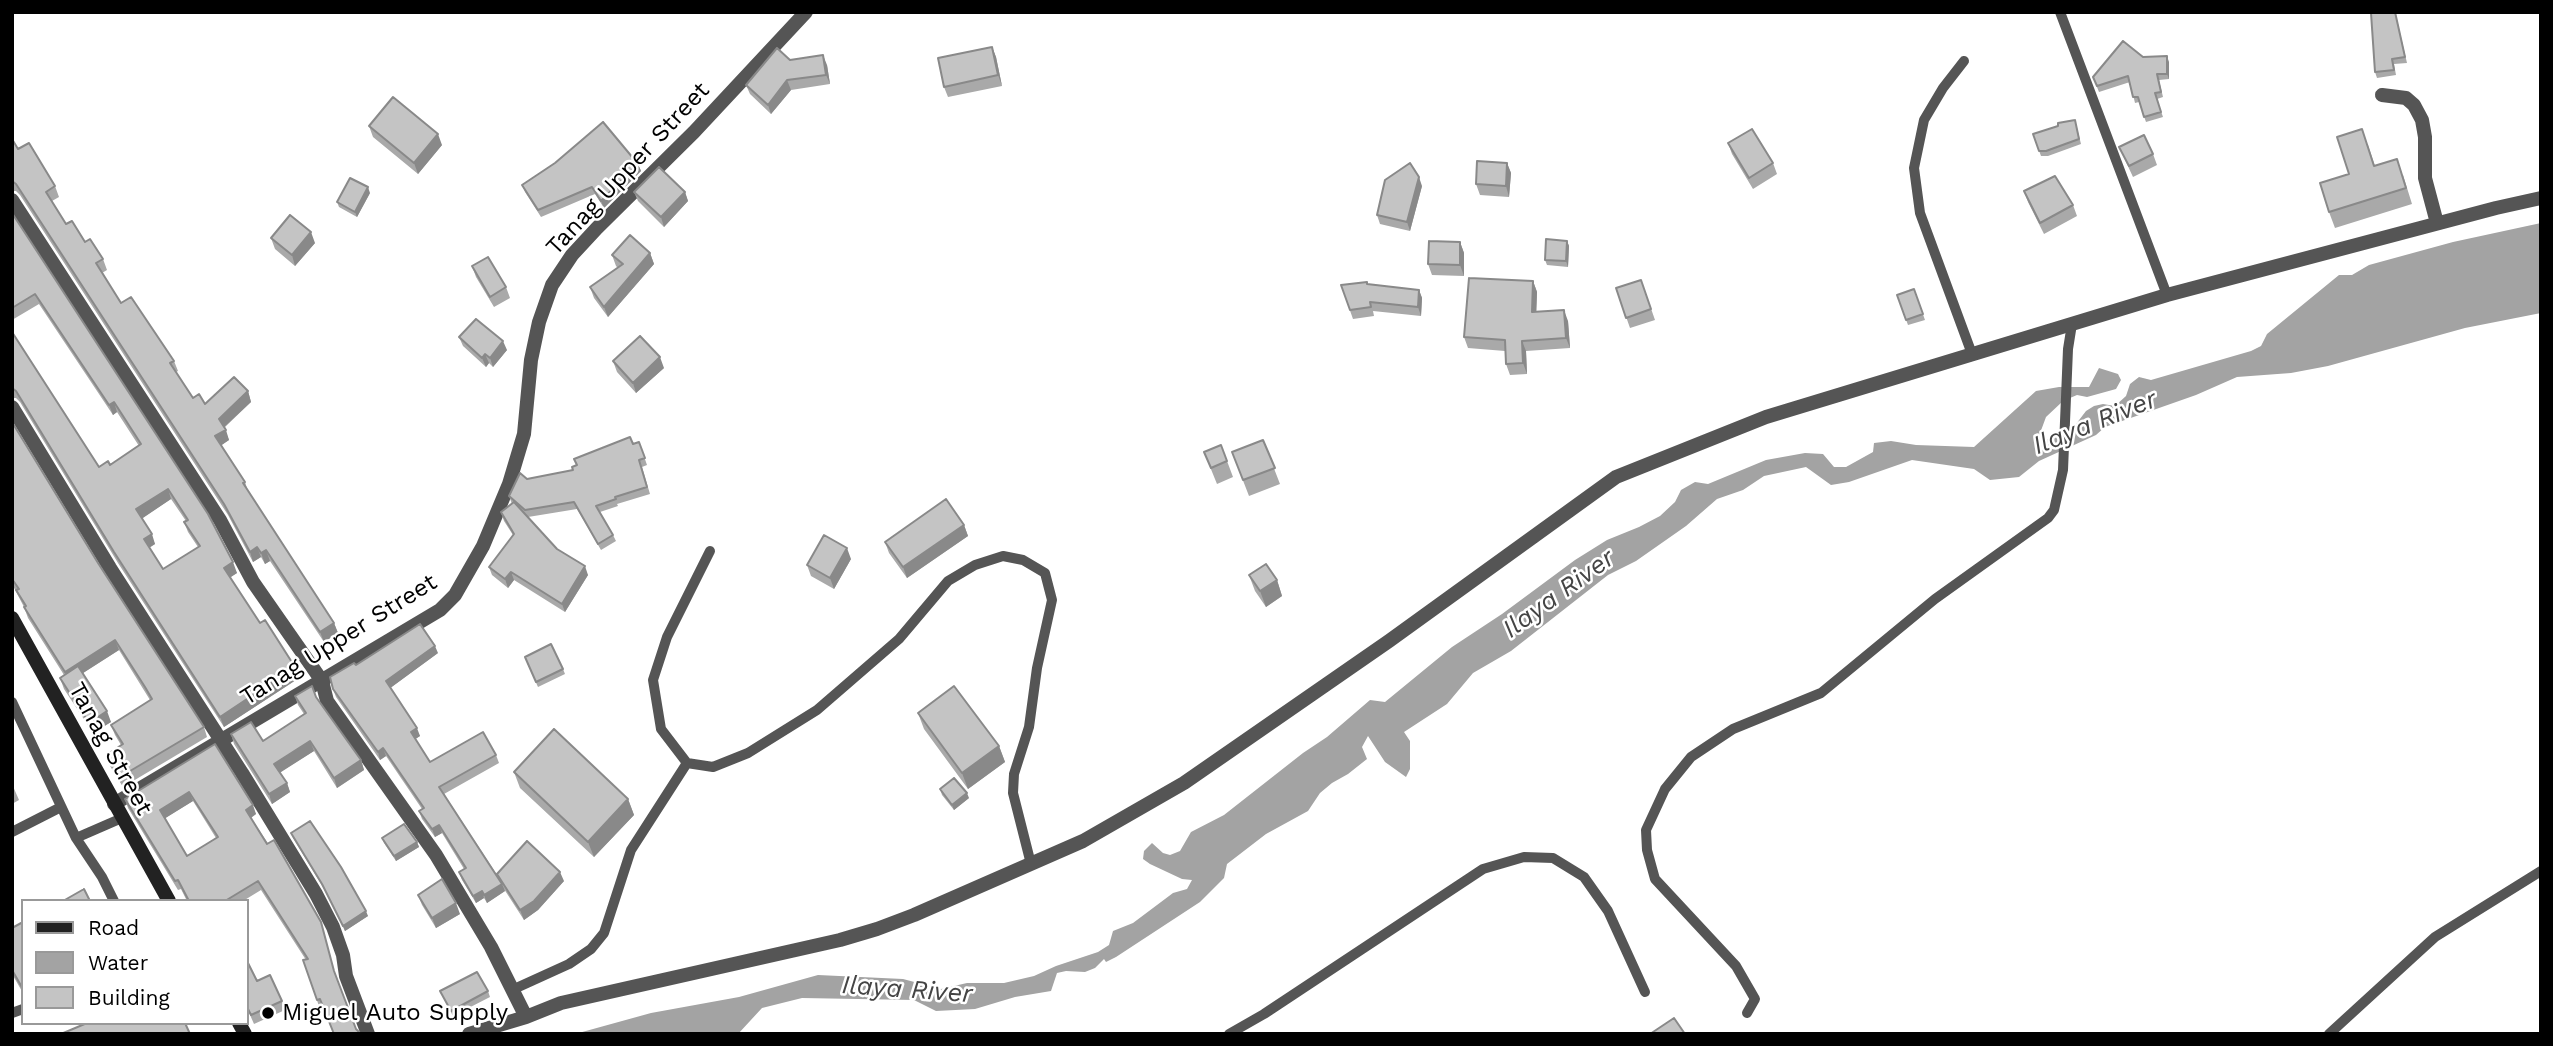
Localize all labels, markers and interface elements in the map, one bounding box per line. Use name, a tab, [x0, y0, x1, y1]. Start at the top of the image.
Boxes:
street label: Tanag Upper Street	[540, 77, 716, 261]
water label: Ilaya River	[2028, 384, 2162, 462]
water label: Ilaya River	[1497, 543, 1621, 645]
street label: Tanag Upper Street	[236, 568, 442, 712]
street label: Tanag Street	[62, 678, 158, 820]
legend	[21, 899, 248, 1025]
text: Road	[88, 915, 139, 940]
text: Water	[88, 950, 148, 975]
water label: Ilaya River	[841, 970, 973, 1010]
text: Building	[88, 985, 170, 1010]
place label: Miguel Auto Supply	[282, 999, 508, 1027]
marker: Miguel Auto Supply	[260, 1005, 276, 1021]

